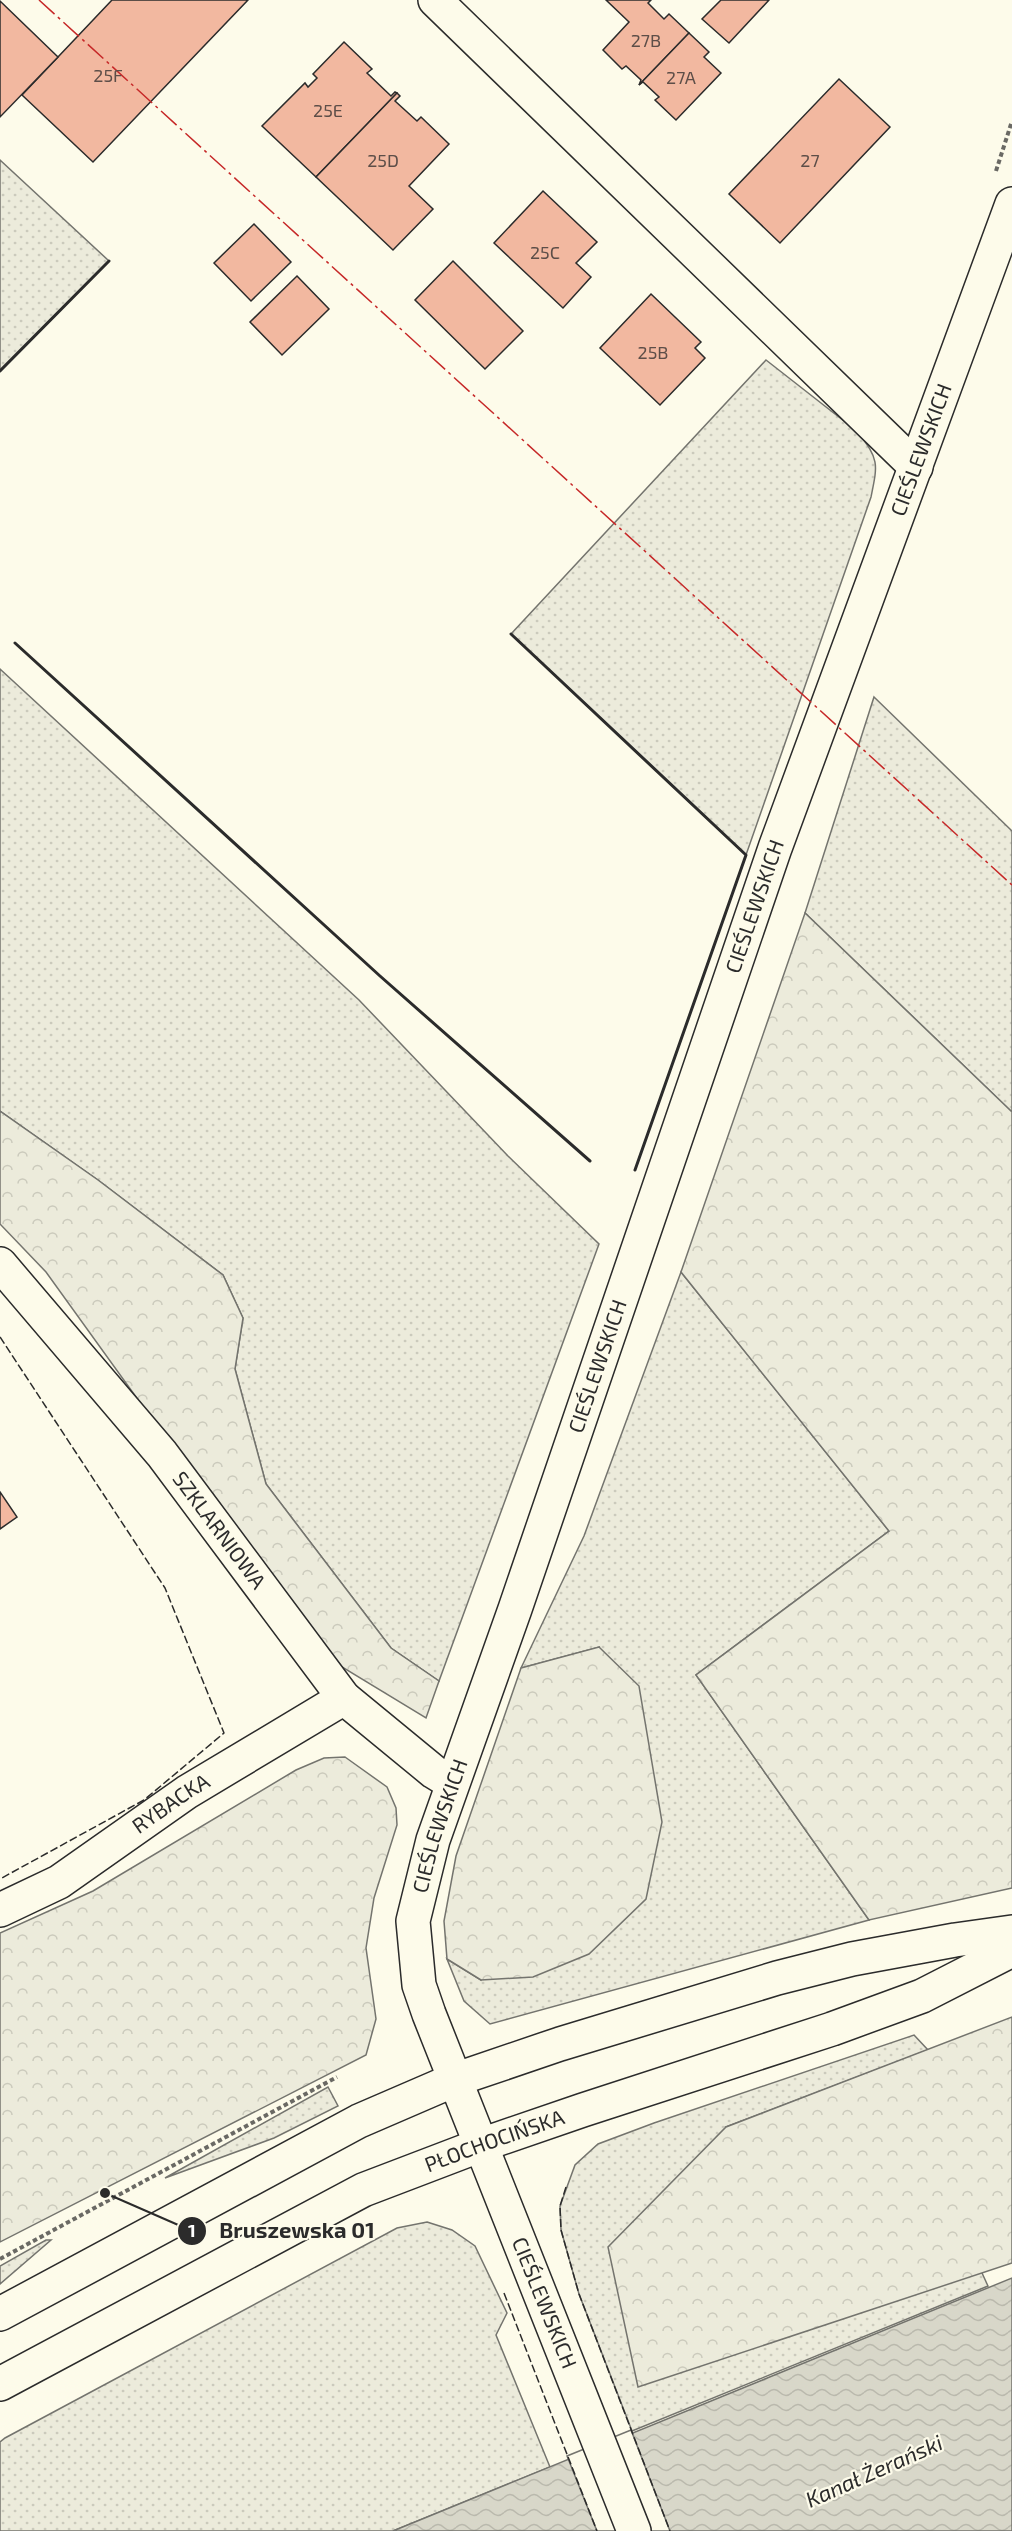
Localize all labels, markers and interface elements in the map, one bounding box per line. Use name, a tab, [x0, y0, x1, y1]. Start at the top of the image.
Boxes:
house number: 27B	[631, 29, 661, 51]
house number: 25F	[93, 64, 123, 86]
house number: 27A	[666, 66, 697, 88]
house number: 25E	[313, 99, 343, 121]
house number: 25D	[367, 149, 399, 171]
house number: 27	[800, 149, 820, 171]
house number: 25C	[530, 241, 560, 263]
house number: 25B	[638, 341, 668, 363]
street label: CIEŚLEWSKICH	[884, 380, 956, 519]
street label: CIEŚLEWSKICH	[719, 836, 788, 976]
street label: CIEŚLEWSKICH	[562, 1296, 631, 1436]
street label: SZKLARNIOWA	[168, 1466, 272, 1593]
street label: CIEŚLEWSKICH	[406, 1755, 472, 1895]
street label: RYBACKA	[127, 1767, 214, 1838]
street label: PŁOCHOCIŃSKA	[421, 2103, 567, 2176]
callout: Bruszewska 01	[177, 2211, 387, 2251]
text: Bruszewska 01	[219, 2216, 375, 2242]
text: 1	[188, 2219, 196, 2241]
street label: CIEŚLEWSKICH	[508, 2233, 583, 2372]
water label: Kanał Żerański	[801, 2428, 946, 2512]

